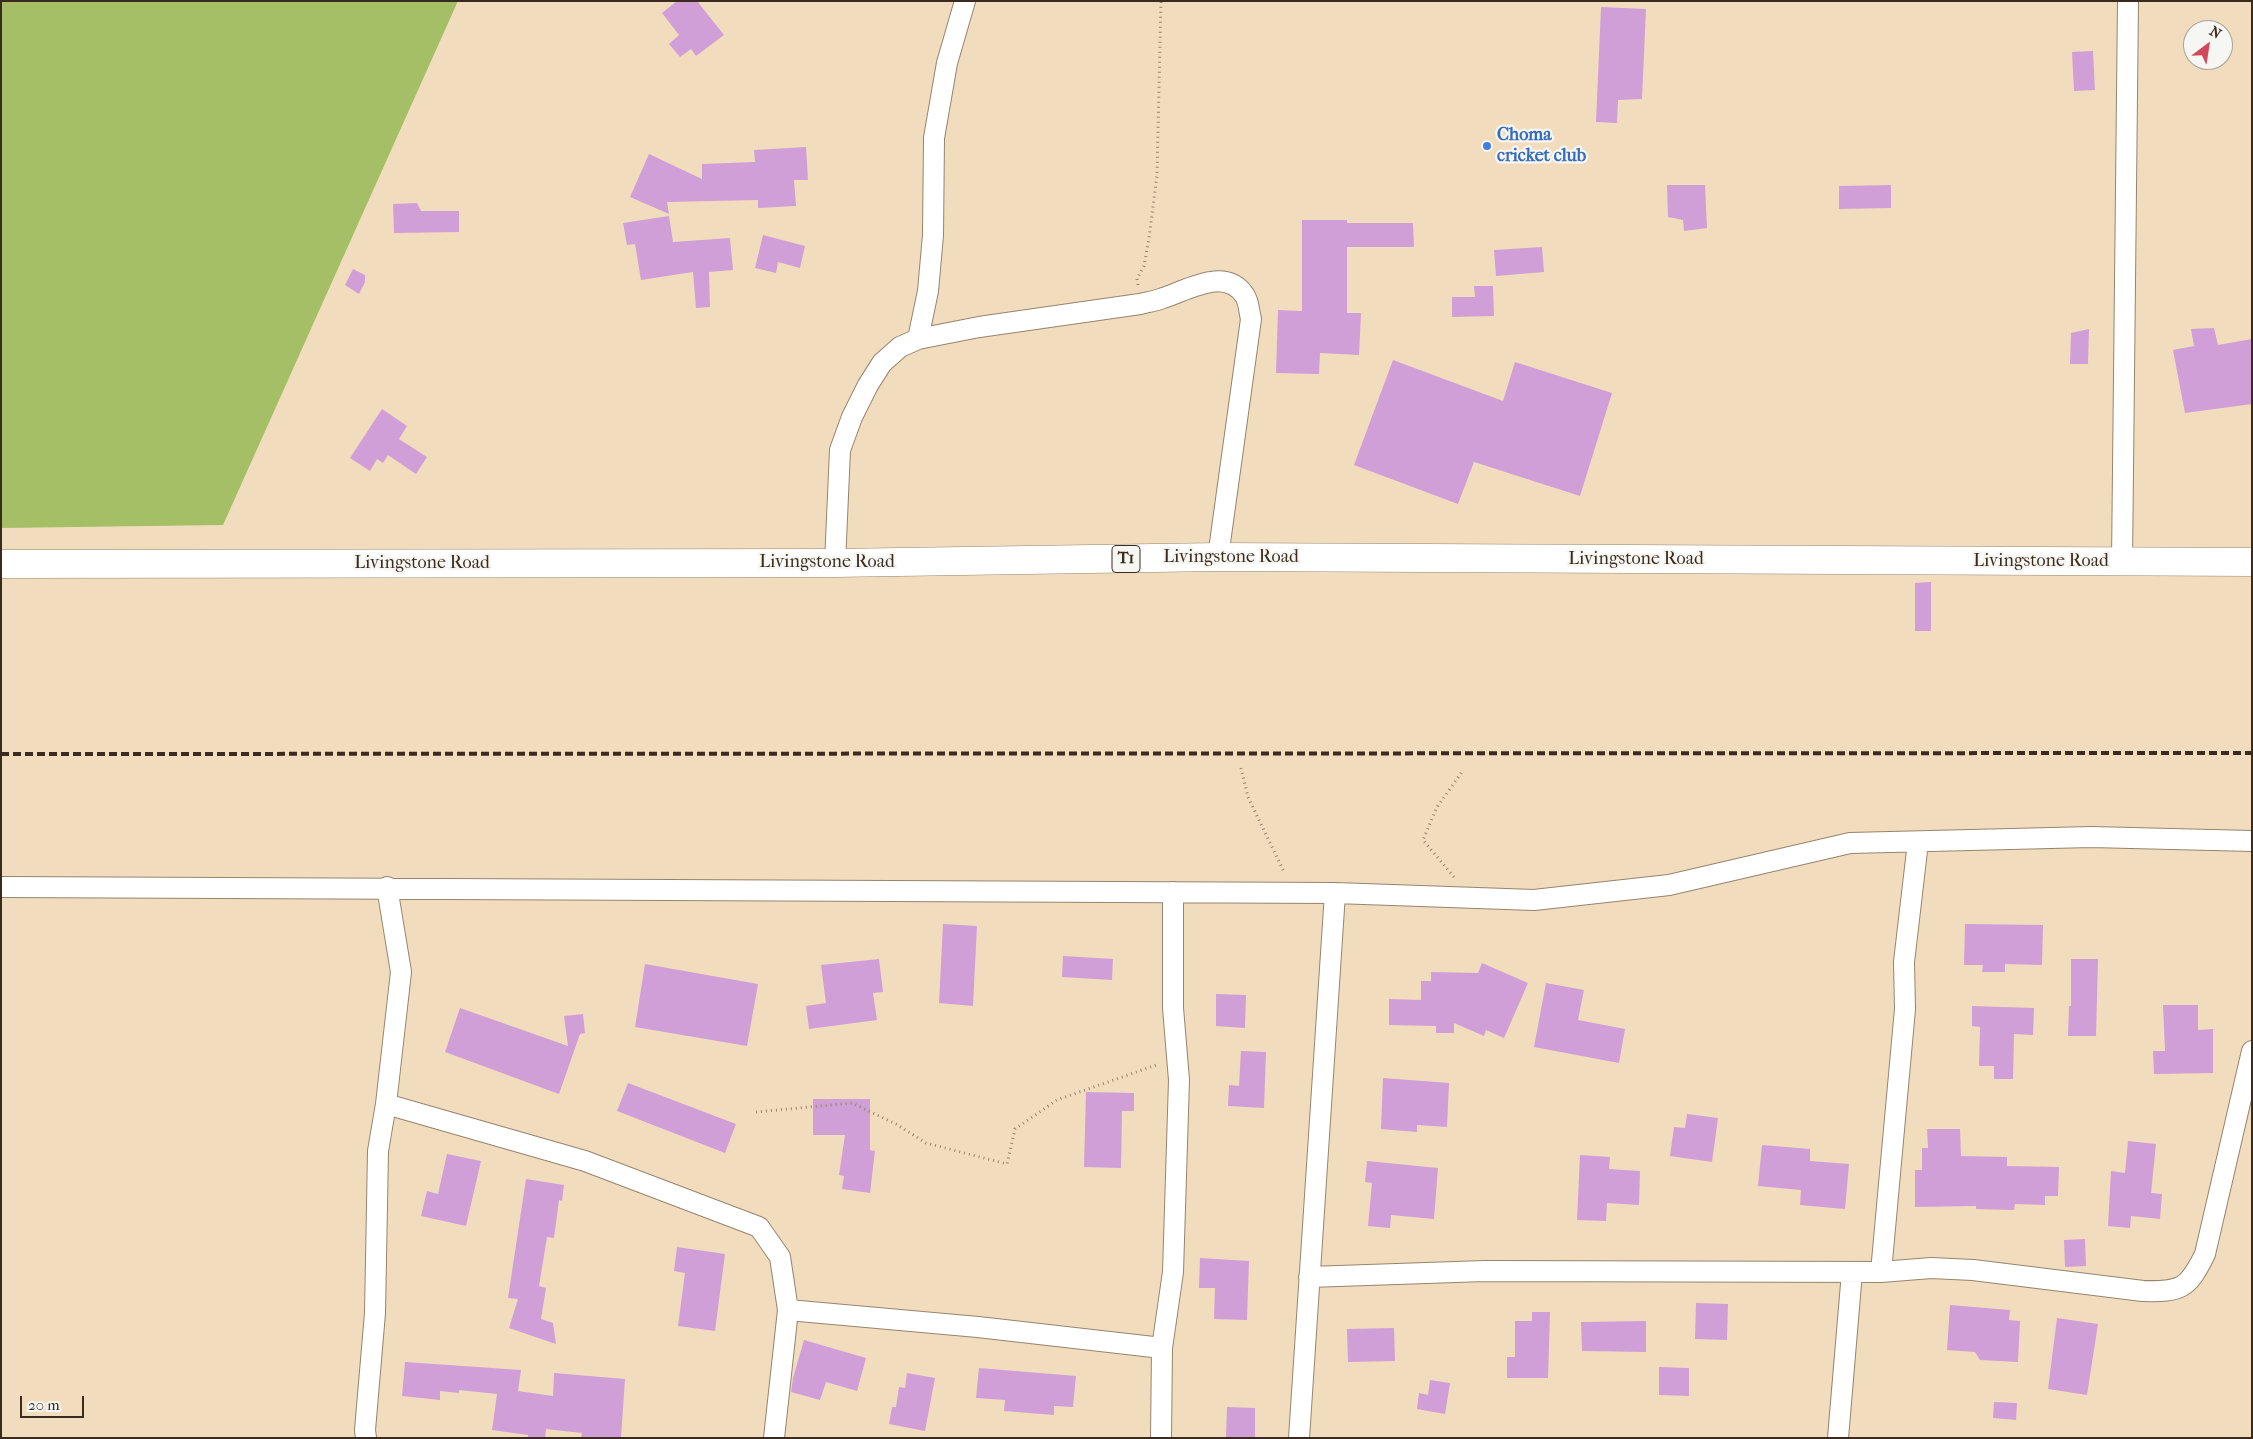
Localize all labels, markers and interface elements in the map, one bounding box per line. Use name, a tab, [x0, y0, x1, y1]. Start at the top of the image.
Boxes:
north arrow	[2183, 20, 2233, 70]
text: N	[2207, 23, 2224, 43]
place label: Choma cricket club	[1497, 125, 1586, 168]
marker: Choma cricket club	[1481, 140, 1493, 152]
road number: T1	[1112, 546, 1140, 572]
street label: Livingstone Road	[1163, 547, 1299, 569]
street label: Livingstone Road	[1568, 549, 1704, 571]
street label: Livingstone Road	[1973, 551, 2109, 573]
street label: Livingstone Road	[759, 552, 895, 574]
street label: Livingstone Road	[354, 553, 490, 575]
scale bar	[22, 1386, 86, 1418]
text: 20 m	[28, 1396, 60, 1414]

